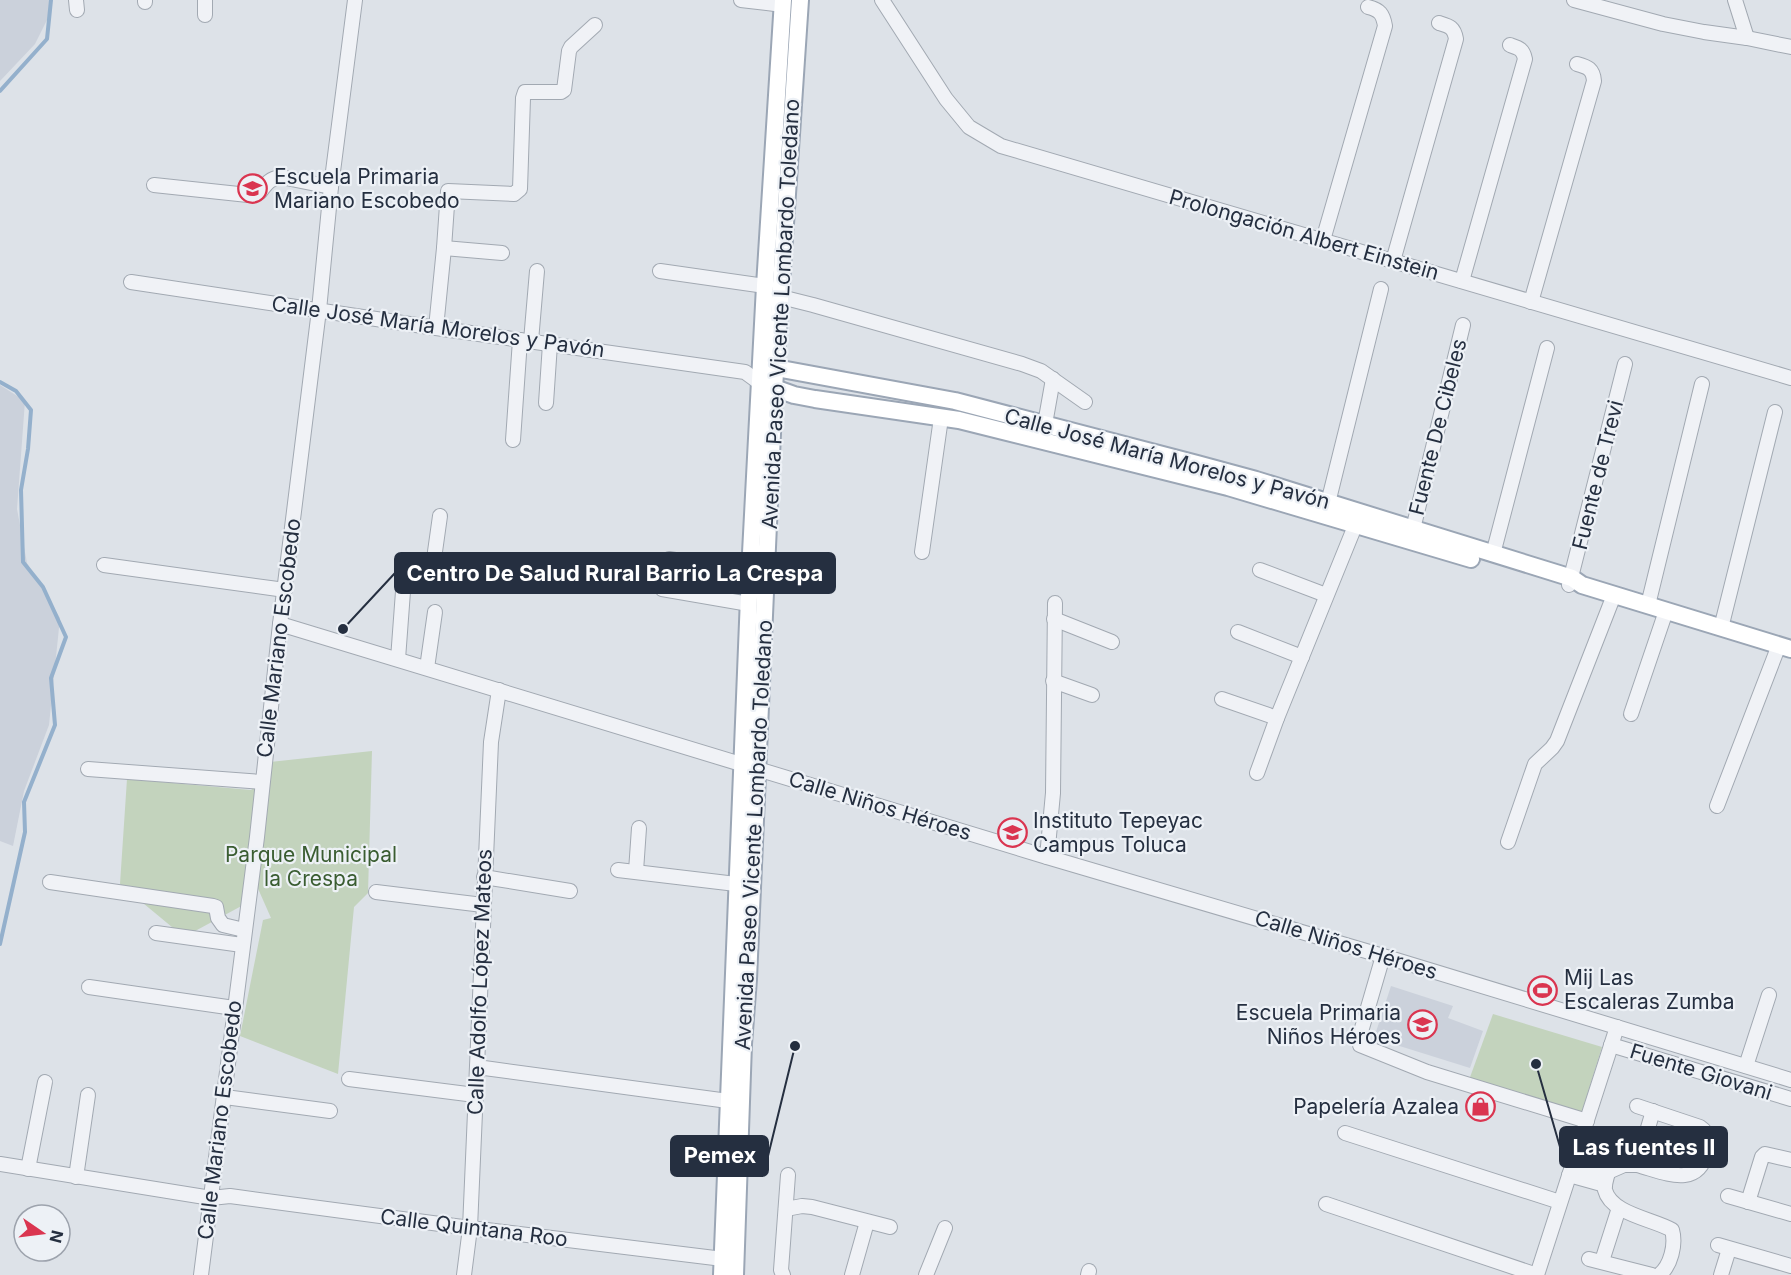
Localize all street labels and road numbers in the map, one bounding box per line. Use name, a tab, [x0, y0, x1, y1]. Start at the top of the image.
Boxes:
street label: Avenida Paseo Vicente Lombardo Toledano	[757, 98, 804, 530]
street label: Prolongación Albert Einstein	[1166, 184, 1442, 285]
street label: Calle José María Morelos y Pavón	[270, 291, 606, 362]
street label: Fuente De Cibeles	[1404, 336, 1472, 518]
street label: Fuente de Trevi	[1567, 398, 1628, 552]
street label: Calle José María Morelos y Pavón	[1002, 403, 1333, 514]
street label: Calle Mariano Escobedo	[251, 517, 306, 759]
street label: Avenida Paseo Vicente Lombardo Toledano	[730, 619, 777, 1051]
street label: Calle Niños Héroes	[786, 766, 975, 845]
street label: Calle Adolfo López Mateos	[462, 849, 497, 1115]
street label: Calle Niños Héroes	[1252, 905, 1441, 984]
street label: Calle Mariano Escobedo	[192, 999, 247, 1241]
street label: Fuente Giovani	[1627, 1038, 1775, 1105]
street label: Calle Quintana Roo	[379, 1204, 569, 1251]

